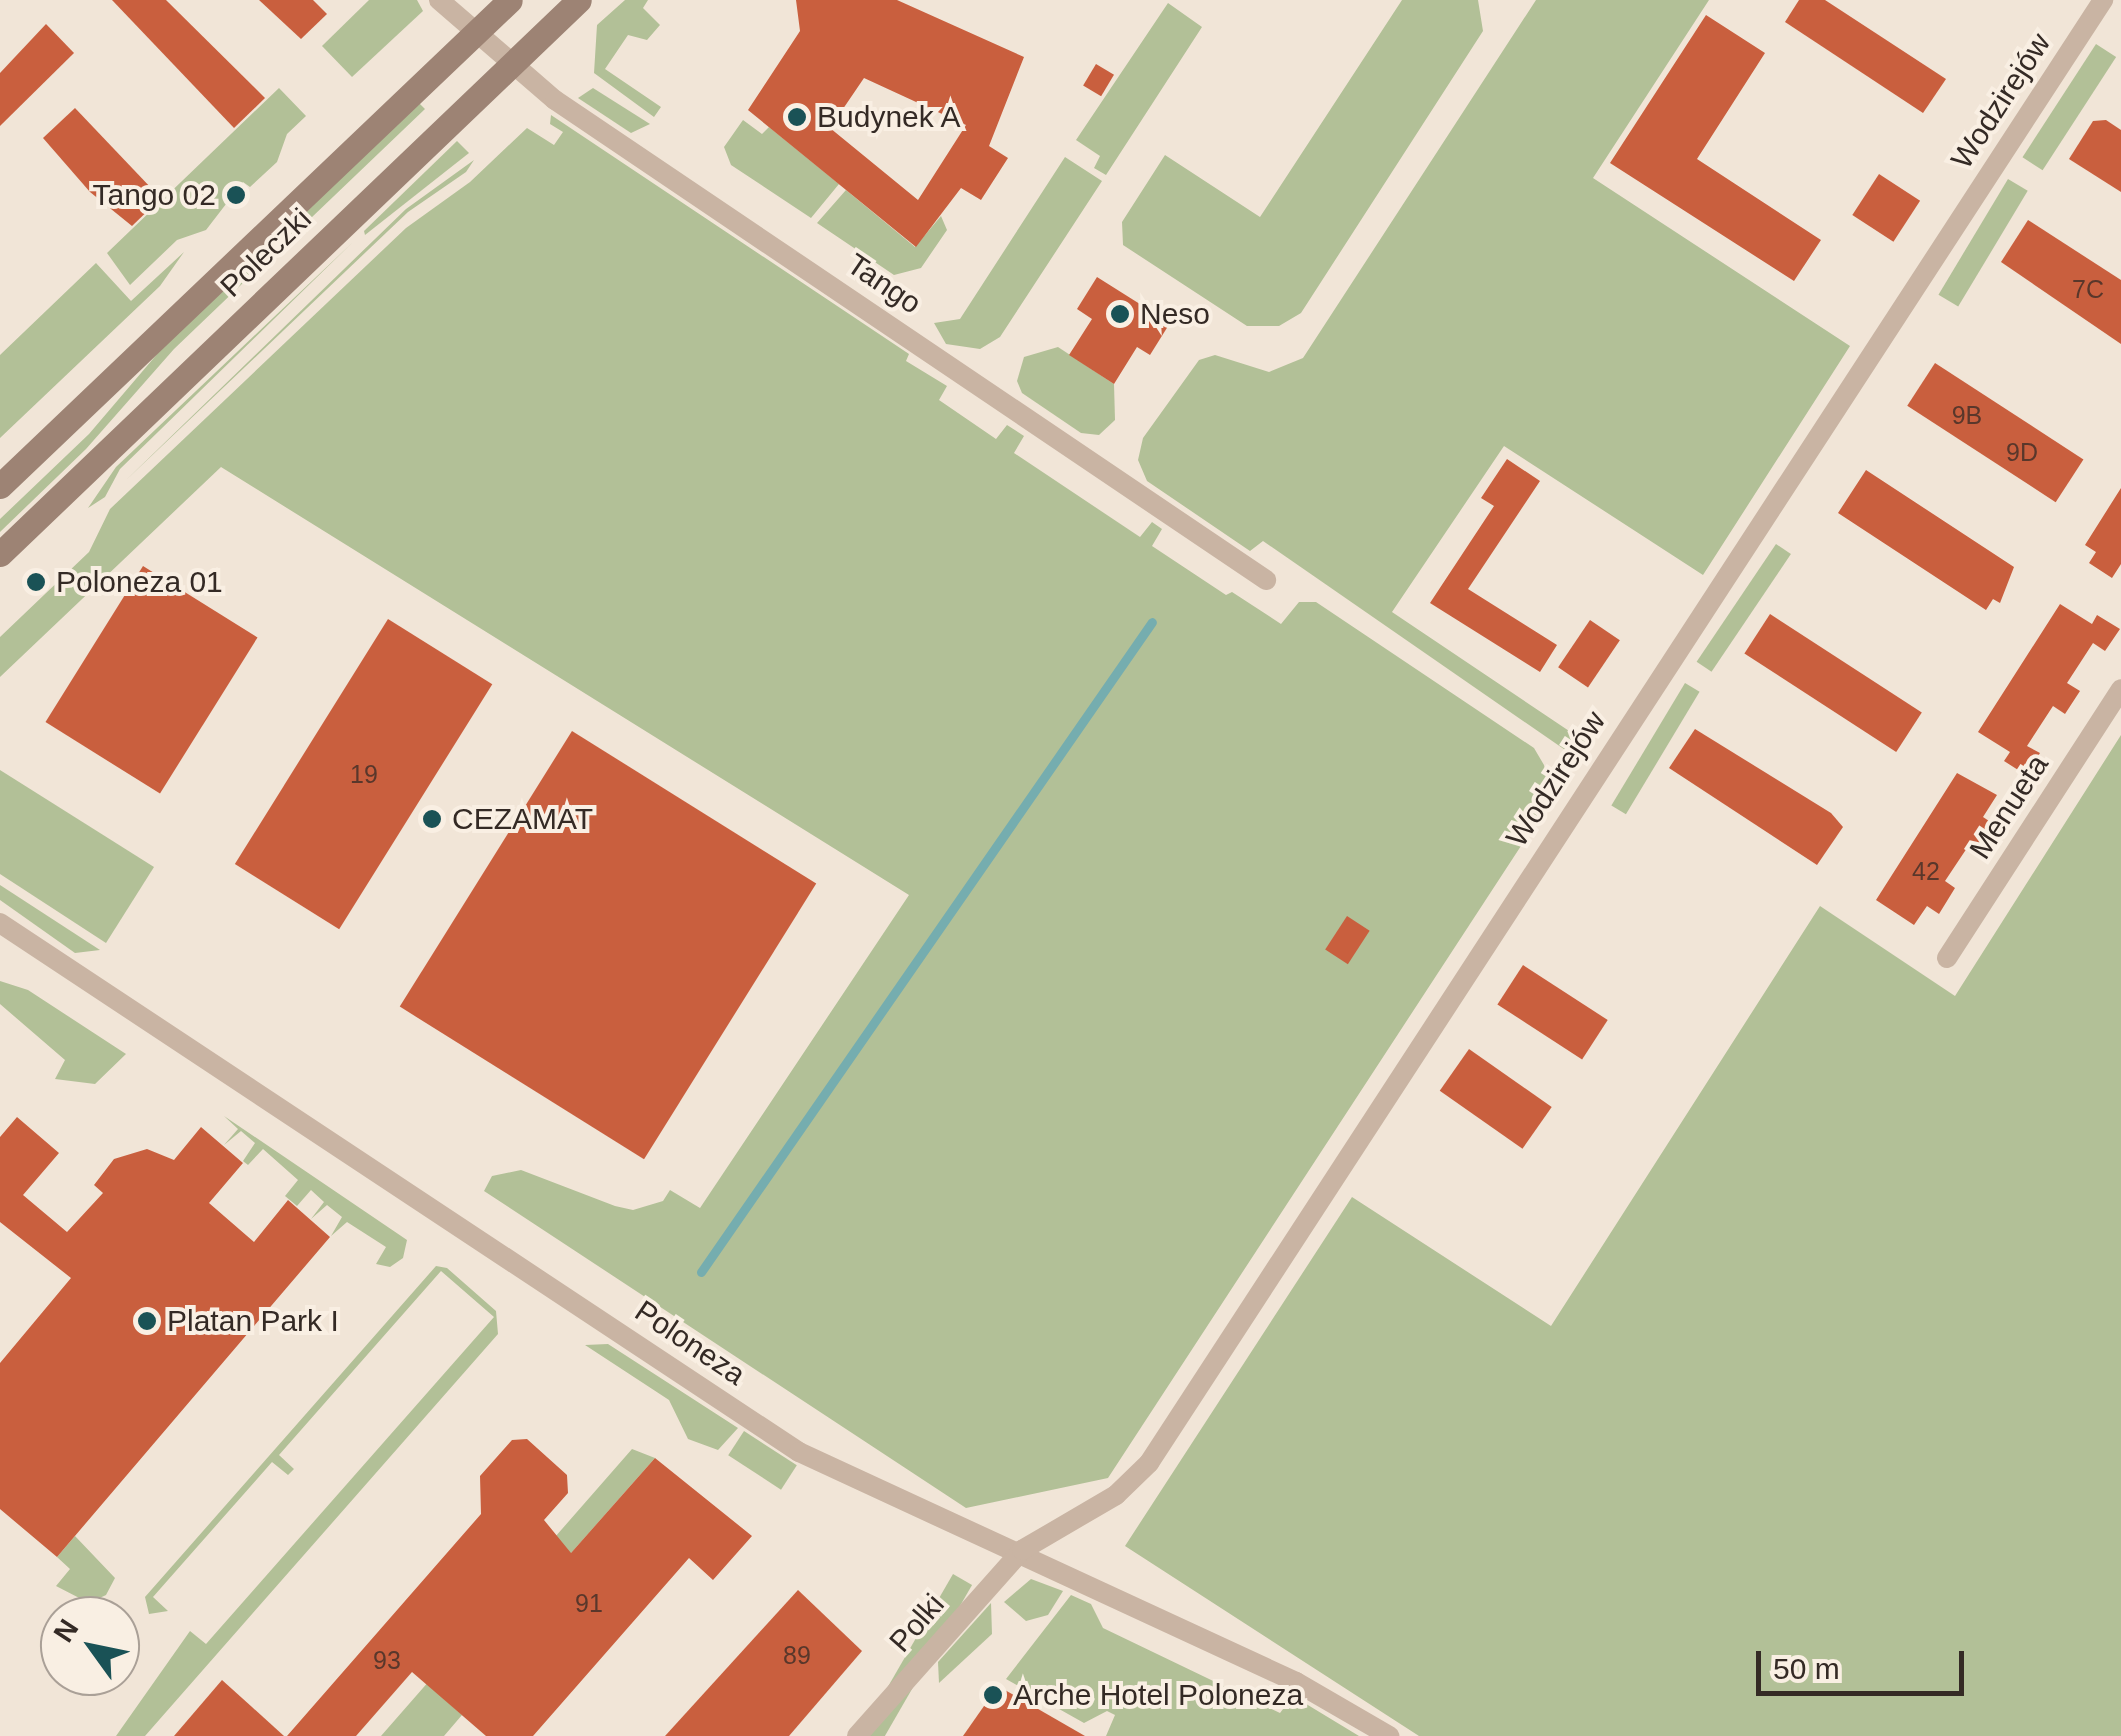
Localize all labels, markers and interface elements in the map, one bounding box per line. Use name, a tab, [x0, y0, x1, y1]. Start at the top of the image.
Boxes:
street label: Wodzirejów	[1944, 26, 2058, 176]
place label: Budynek A	[817, 99, 962, 135]
marker: Budynek A	[786, 106, 808, 128]
place label: Tango 02	[93, 177, 216, 213]
marker: Tango 02	[225, 184, 247, 206]
street label: Poleczki	[213, 201, 319, 305]
street label: Tango	[840, 246, 928, 322]
house number: 7C	[2072, 274, 2104, 304]
place label: Neso	[1140, 296, 1210, 332]
marker: Neso	[1109, 303, 1131, 325]
house number: 9B	[1952, 400, 1982, 430]
house number: 9D	[2006, 437, 2038, 467]
place label: Poloneza 01	[56, 564, 223, 600]
marker: Poloneza 01	[25, 571, 47, 593]
street label: Wodzirejów	[1499, 704, 1613, 854]
street label: Menueta	[1962, 748, 2056, 866]
house number: 19	[350, 759, 378, 789]
place label: CEZAMAT	[452, 801, 593, 837]
marker: CEZAMAT	[421, 808, 443, 830]
house number: 42	[1912, 856, 1940, 886]
street label: Poloneza	[628, 1293, 752, 1393]
place label: Platan Park I	[167, 1303, 339, 1339]
marker: Platan Park I	[136, 1310, 158, 1332]
street label: Polki	[882, 1587, 952, 1659]
house number: 91	[575, 1588, 603, 1618]
north arrow	[40, 1596, 140, 1696]
text: N	[48, 1614, 85, 1647]
scale bar	[1761, 1631, 1968, 1693]
house number: 89	[783, 1640, 811, 1670]
house number: 93	[373, 1645, 401, 1675]
text: 50 m	[1773, 1652, 1840, 1685]
place label: Arche Hotel Poloneza	[1013, 1677, 1303, 1713]
marker: Arche Hotel Poloneza	[982, 1684, 1004, 1706]

